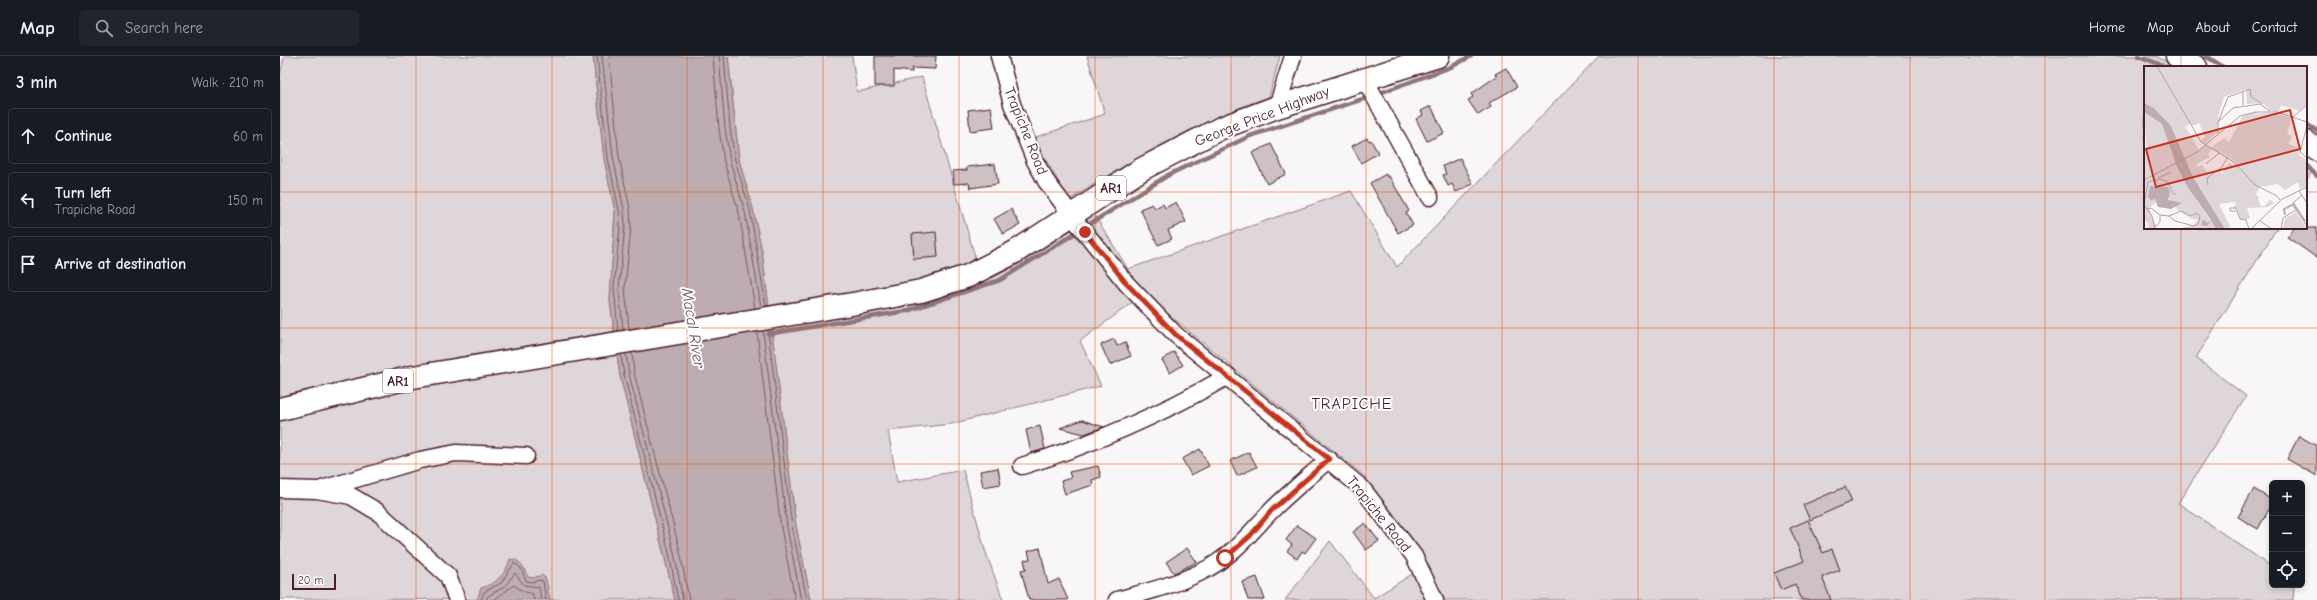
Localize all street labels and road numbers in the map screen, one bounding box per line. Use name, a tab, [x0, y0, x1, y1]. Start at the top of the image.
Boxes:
street label: George Price Highway	[1192, 82, 1332, 150]
street label: Trapiche Road	[1000, 85, 1052, 177]
road number: AR1	[1096, 176, 1126, 200]
road number: AR1	[383, 369, 413, 393]
street label: Trapiche Road	[1343, 472, 1415, 556]

